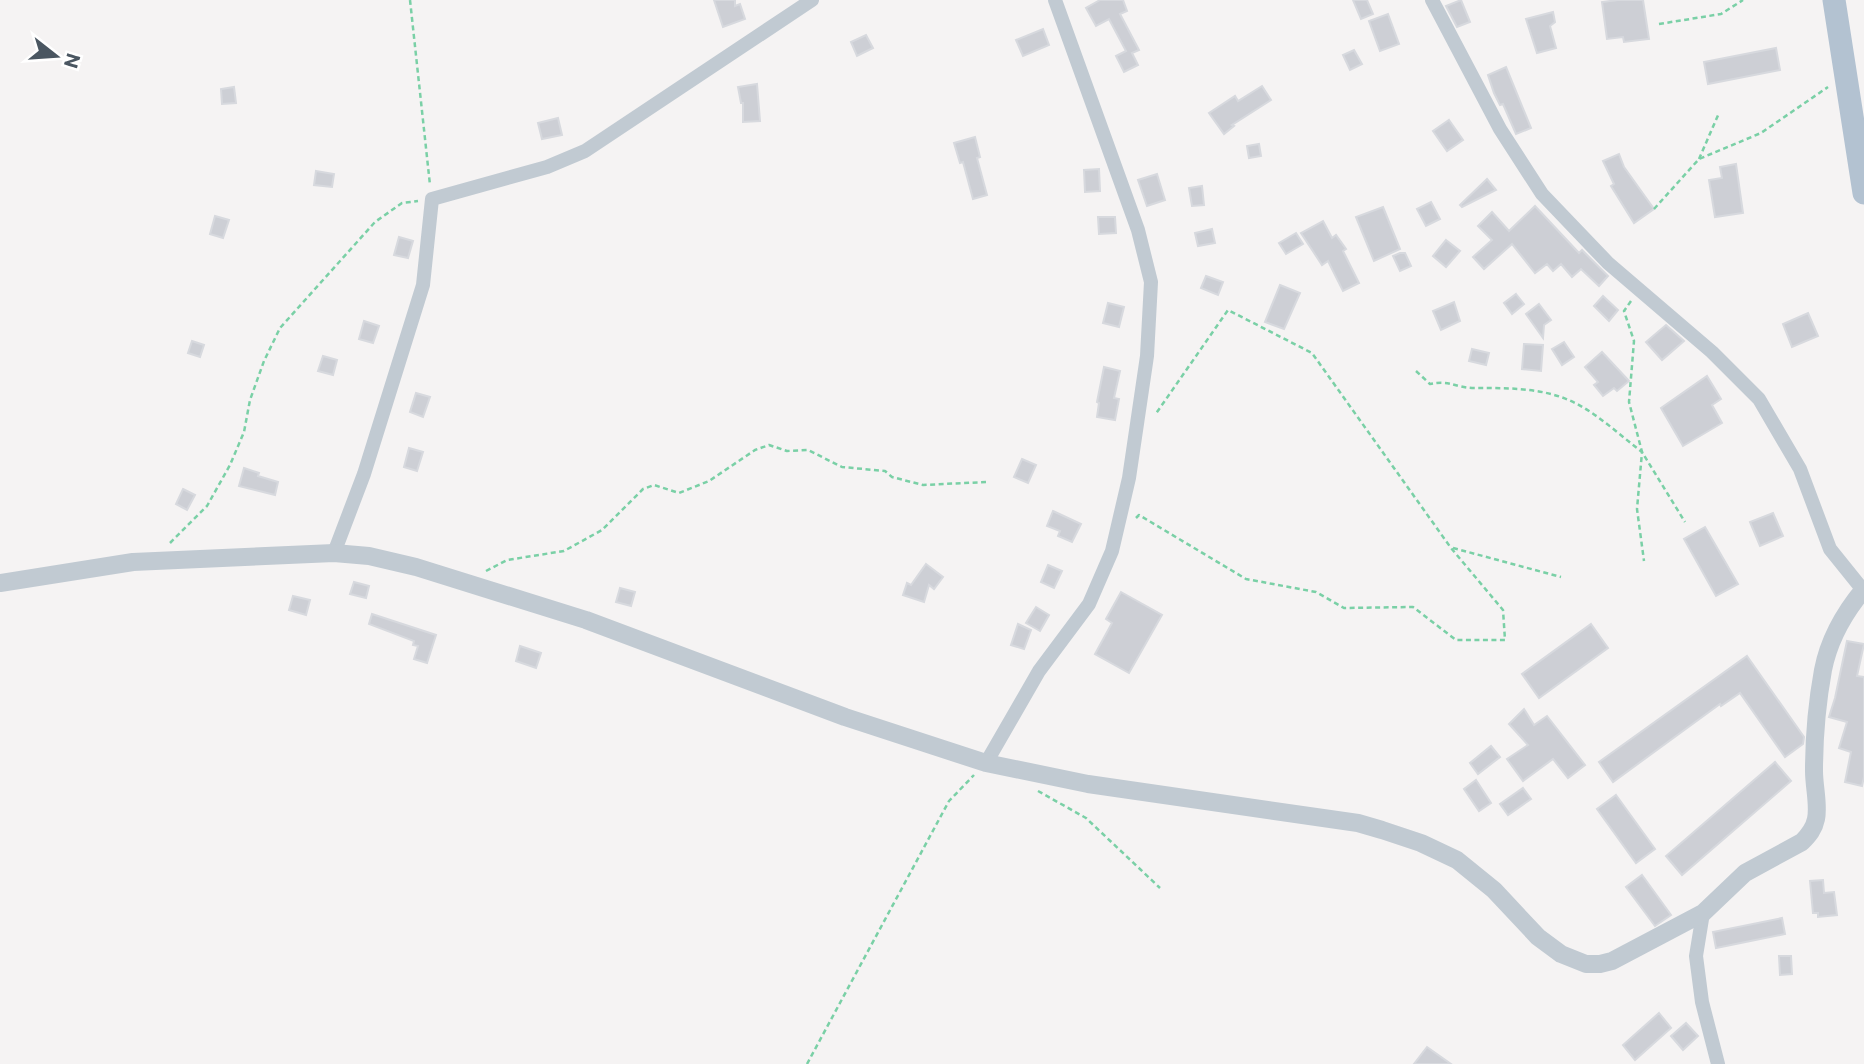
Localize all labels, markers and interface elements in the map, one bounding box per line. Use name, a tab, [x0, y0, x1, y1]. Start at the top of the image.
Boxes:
north arrow	[21, 21, 91, 91]
text: N	[60, 51, 86, 71]

